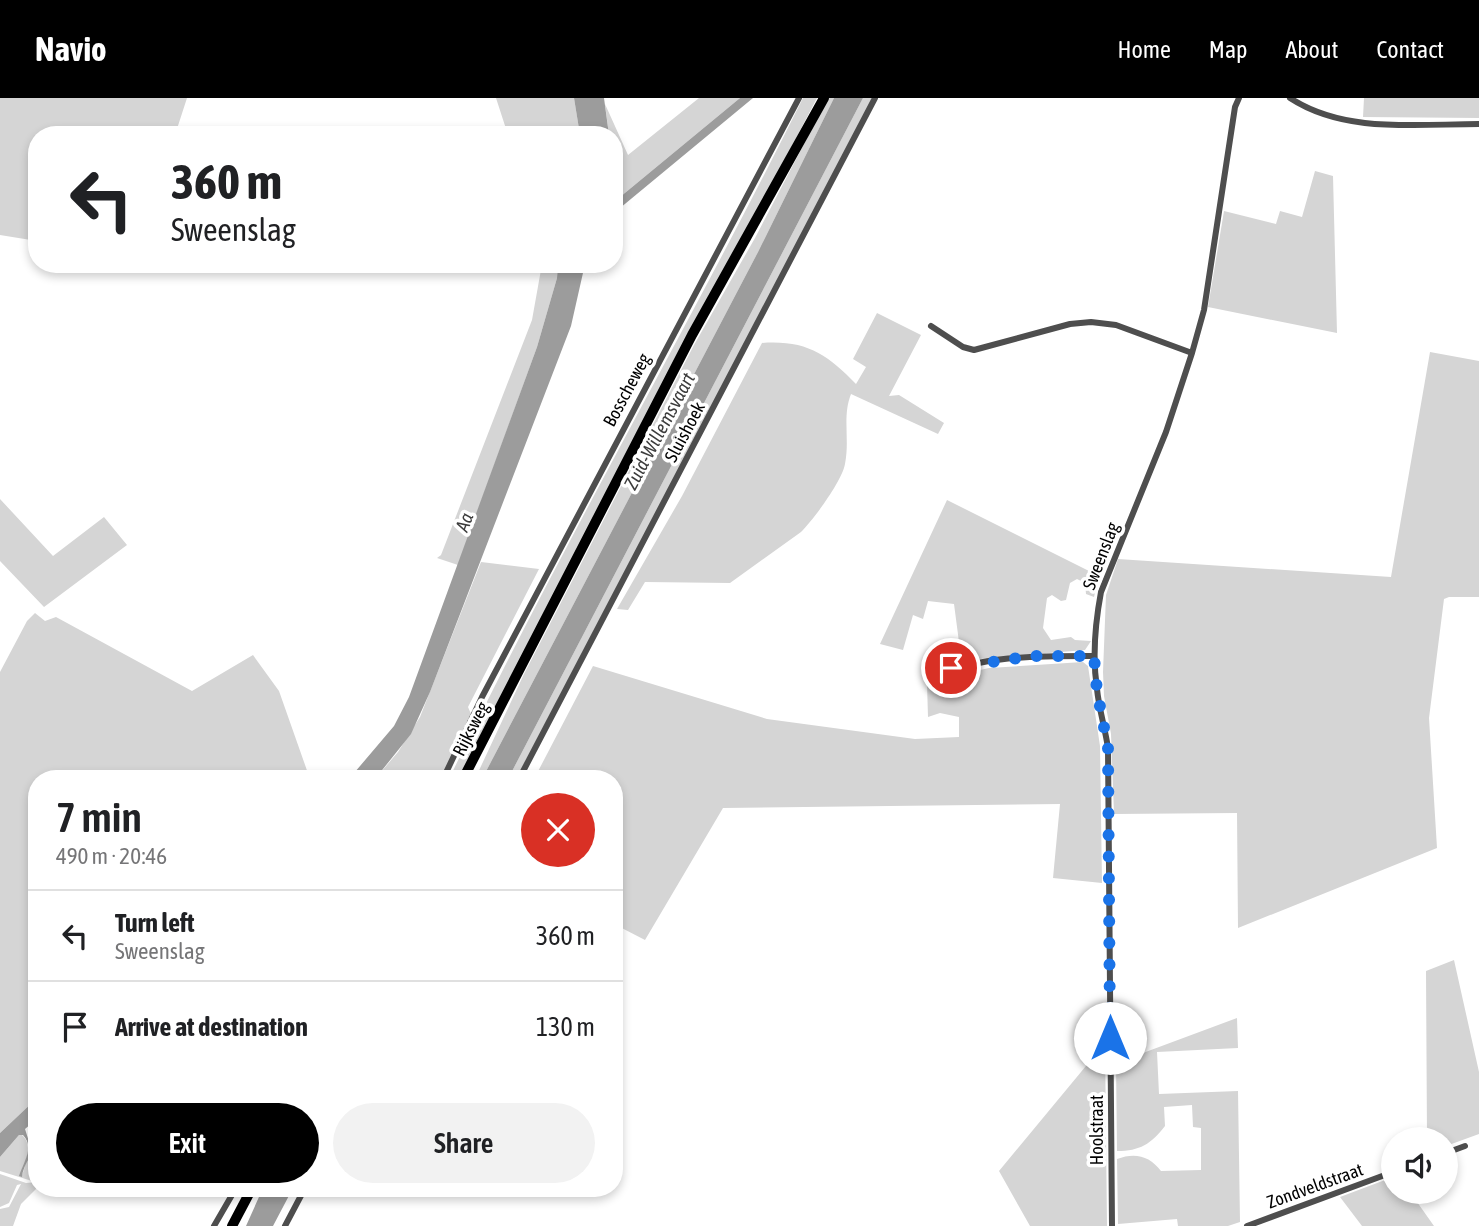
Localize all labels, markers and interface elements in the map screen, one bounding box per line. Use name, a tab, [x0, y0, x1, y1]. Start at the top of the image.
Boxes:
text: Navio	[35, 30, 107, 68]
text: Home	[1117, 36, 1171, 63]
text: Map	[1209, 36, 1247, 63]
text: About	[1285, 36, 1338, 63]
text: Contact	[1376, 36, 1444, 63]
text: 360 m	[171, 153, 282, 209]
icon: left	[56, 154, 147, 245]
text: Sweenslag	[171, 211, 296, 248]
street label: Bosscheweg	[599, 349, 655, 430]
water label: Zuid-Willemsvaart	[619, 368, 699, 493]
street label: Sluishoek	[660, 398, 709, 465]
water label: Aa	[450, 509, 478, 535]
street label: Sweenslag	[1078, 519, 1123, 592]
pin	[921, 638, 981, 698]
icon: arrive	[932, 649, 970, 687]
street label: Rijksweg	[448, 698, 493, 759]
text: 7 min	[56, 793, 142, 841]
button: close	[521, 793, 595, 867]
text: 490 m · 20:46	[56, 843, 167, 869]
text: Turn left	[115, 908, 195, 938]
icon: left	[56, 917, 94, 955]
text: 360 m	[536, 921, 595, 951]
text: Sweenslag	[115, 938, 205, 964]
position arrow	[1073, 1001, 1147, 1075]
icon: arrive	[56, 1008, 94, 1046]
text: Arrive at destination	[115, 1012, 308, 1042]
text: 130 m	[536, 1012, 595, 1042]
street label: Hoolstraat	[1086, 1095, 1107, 1165]
button: Exit	[56, 1103, 319, 1183]
button: Share	[333, 1103, 595, 1183]
map controls	[1381, 1127, 1458, 1204]
button: sound	[1381, 1127, 1458, 1204]
street label: Zondveldstraat	[1264, 1158, 1366, 1213]

